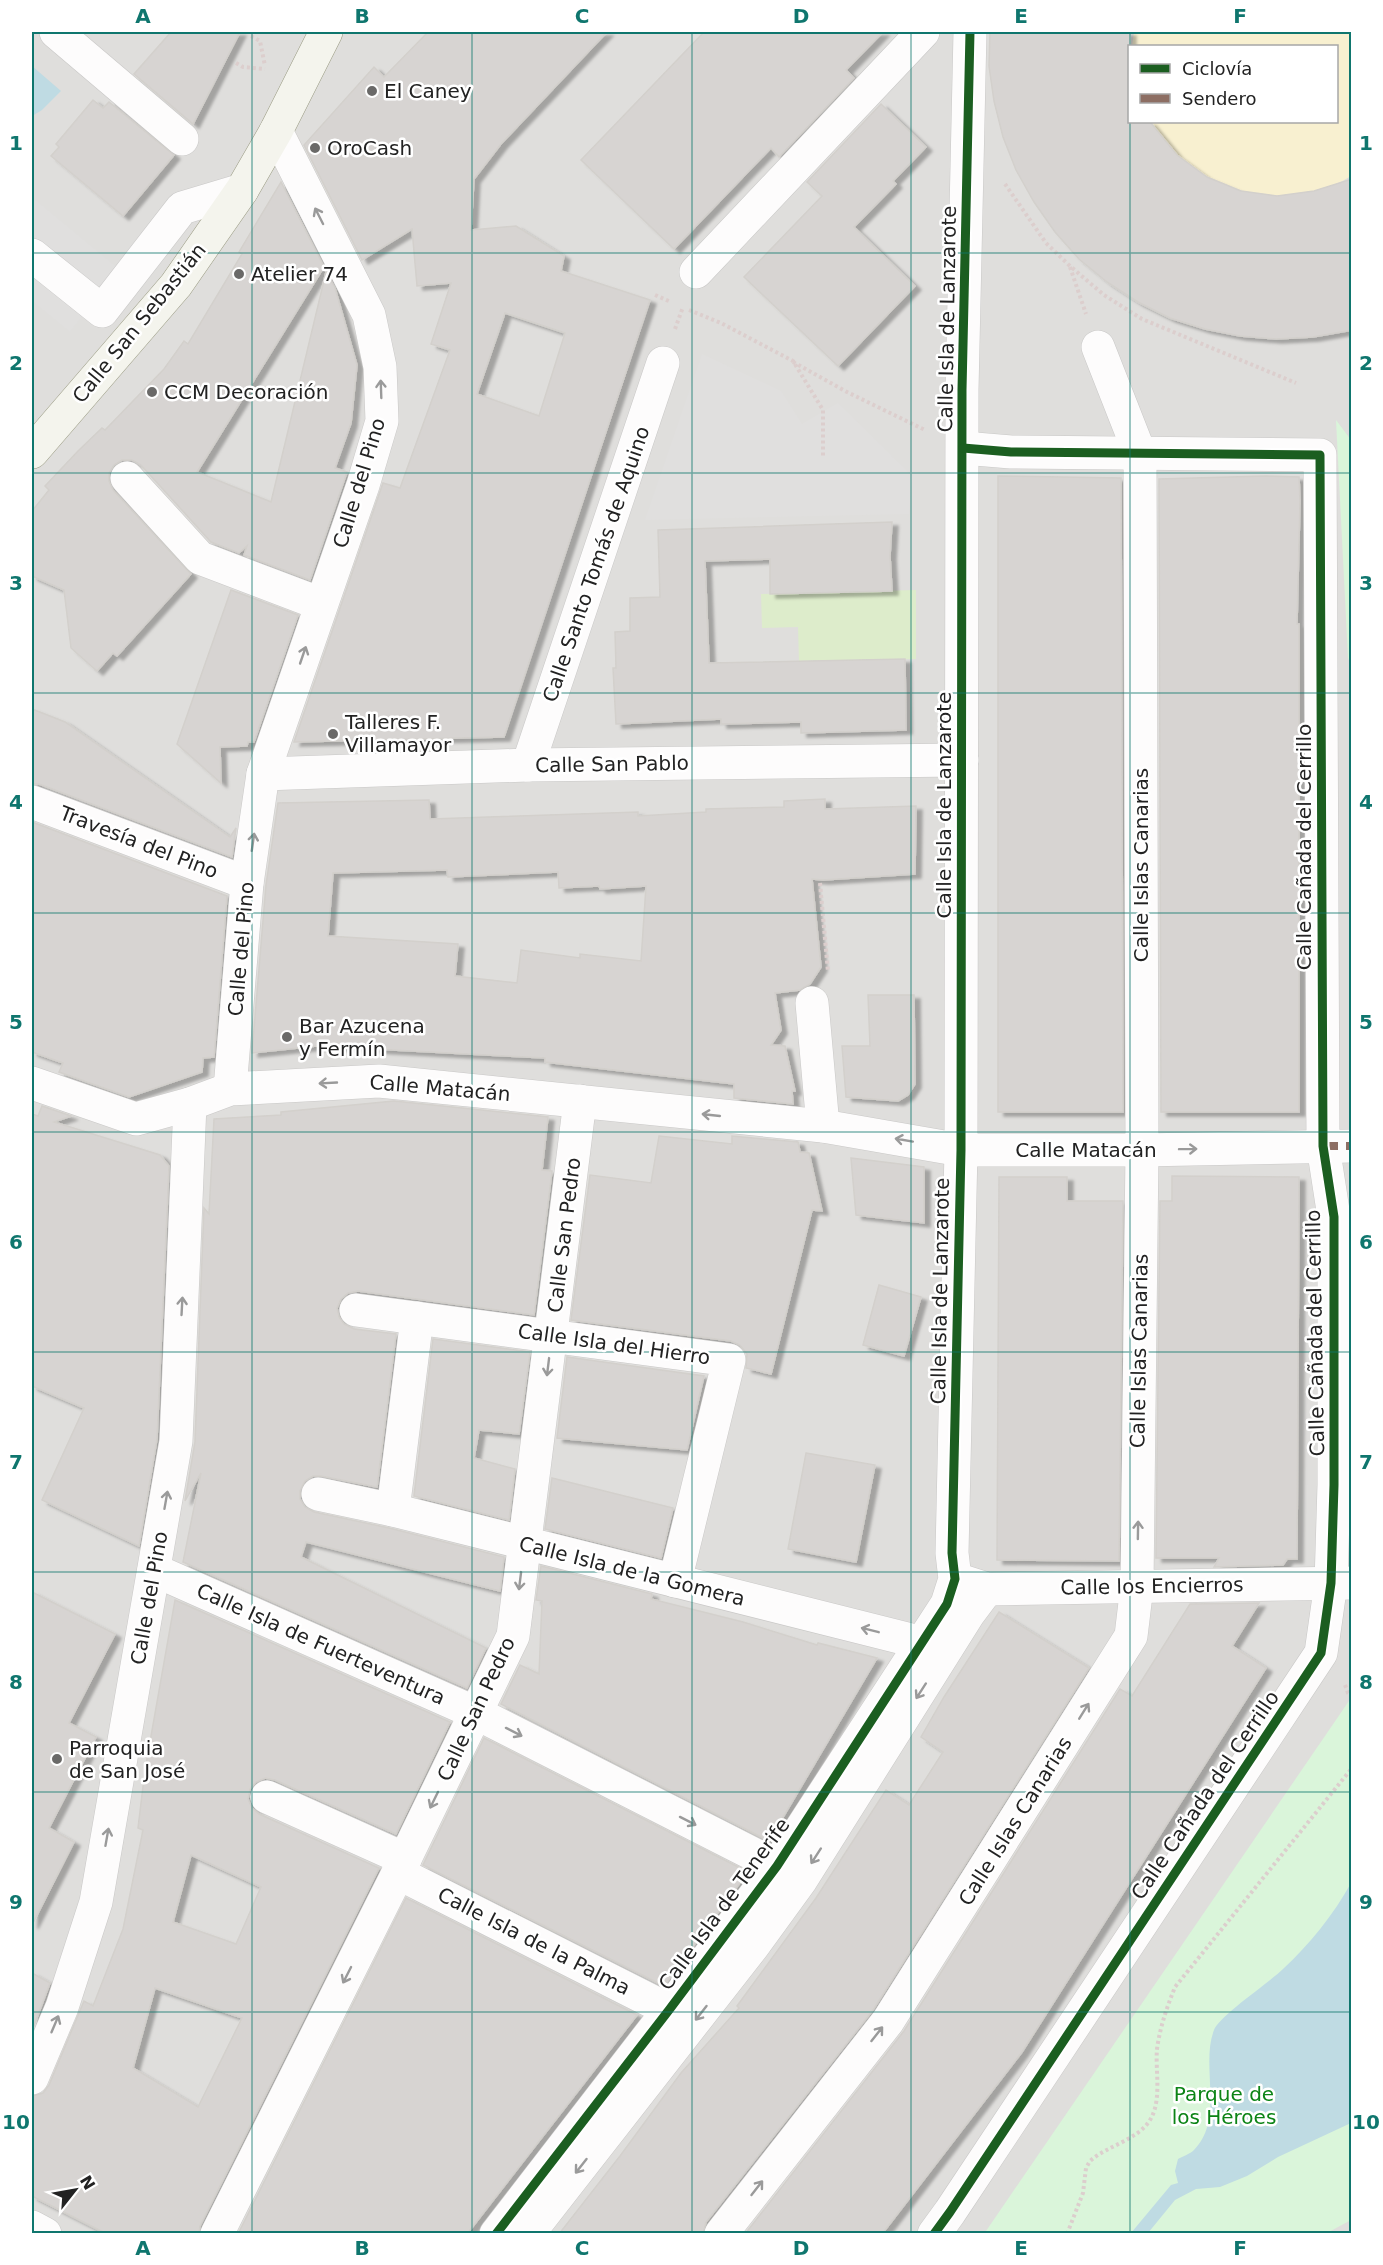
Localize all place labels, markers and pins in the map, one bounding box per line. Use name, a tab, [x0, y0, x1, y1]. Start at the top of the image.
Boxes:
place label: El Caney	[384, 79, 472, 103]
marker: El Caney	[365, 84, 379, 98]
place label: OroCash	[327, 136, 412, 160]
marker: OroCash	[308, 141, 322, 155]
place label: Atelier 74	[251, 262, 348, 286]
marker: Atelier 74	[232, 267, 246, 281]
place label: CCM Decoración	[164, 380, 328, 404]
marker: CCM Decoración	[145, 385, 159, 399]
place label: Talleres F. Villamayor	[344, 710, 452, 757]
marker: Talleres F. Villamayor	[326, 727, 340, 741]
place label: Bar Azucena y Fermín	[299, 1014, 425, 1061]
marker: Bar Azucena y Fermín	[280, 1030, 294, 1044]
place label: Parroquia de San José	[69, 1736, 185, 1783]
marker: Parroquia de San José	[50, 1752, 64, 1766]

